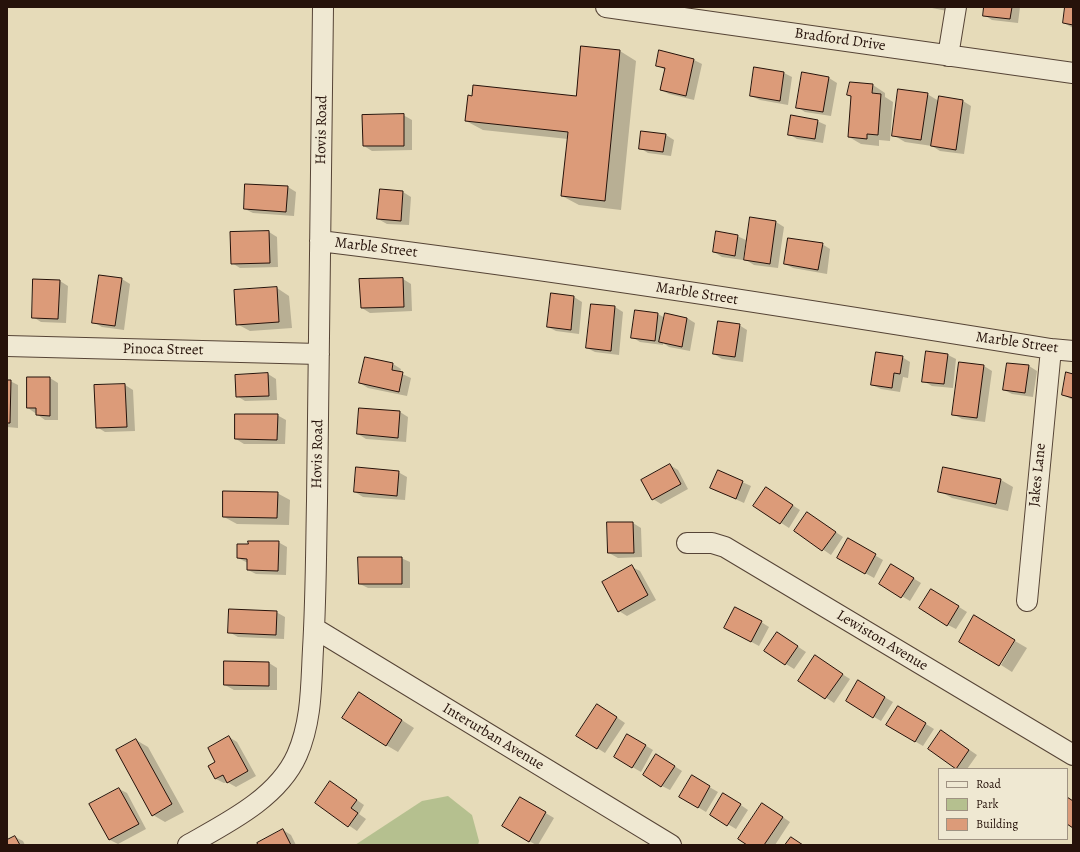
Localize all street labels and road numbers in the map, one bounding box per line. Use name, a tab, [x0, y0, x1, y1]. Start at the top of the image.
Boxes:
street label: Bradford Drive	[793, 25, 887, 55]
street label: Hovis Road	[312, 95, 332, 165]
street label: Marble Street	[334, 234, 418, 262]
street label: Marble Street	[655, 279, 739, 309]
street label: Marble Street	[975, 328, 1059, 358]
street label: Pinoca Street	[122, 340, 204, 360]
street label: Hovis Road	[308, 419, 328, 489]
street label: Jakes Lane	[1026, 442, 1050, 508]
street label: Lewiston Avenue	[833, 607, 931, 675]
street label: Interurban Avenue	[439, 700, 547, 774]

